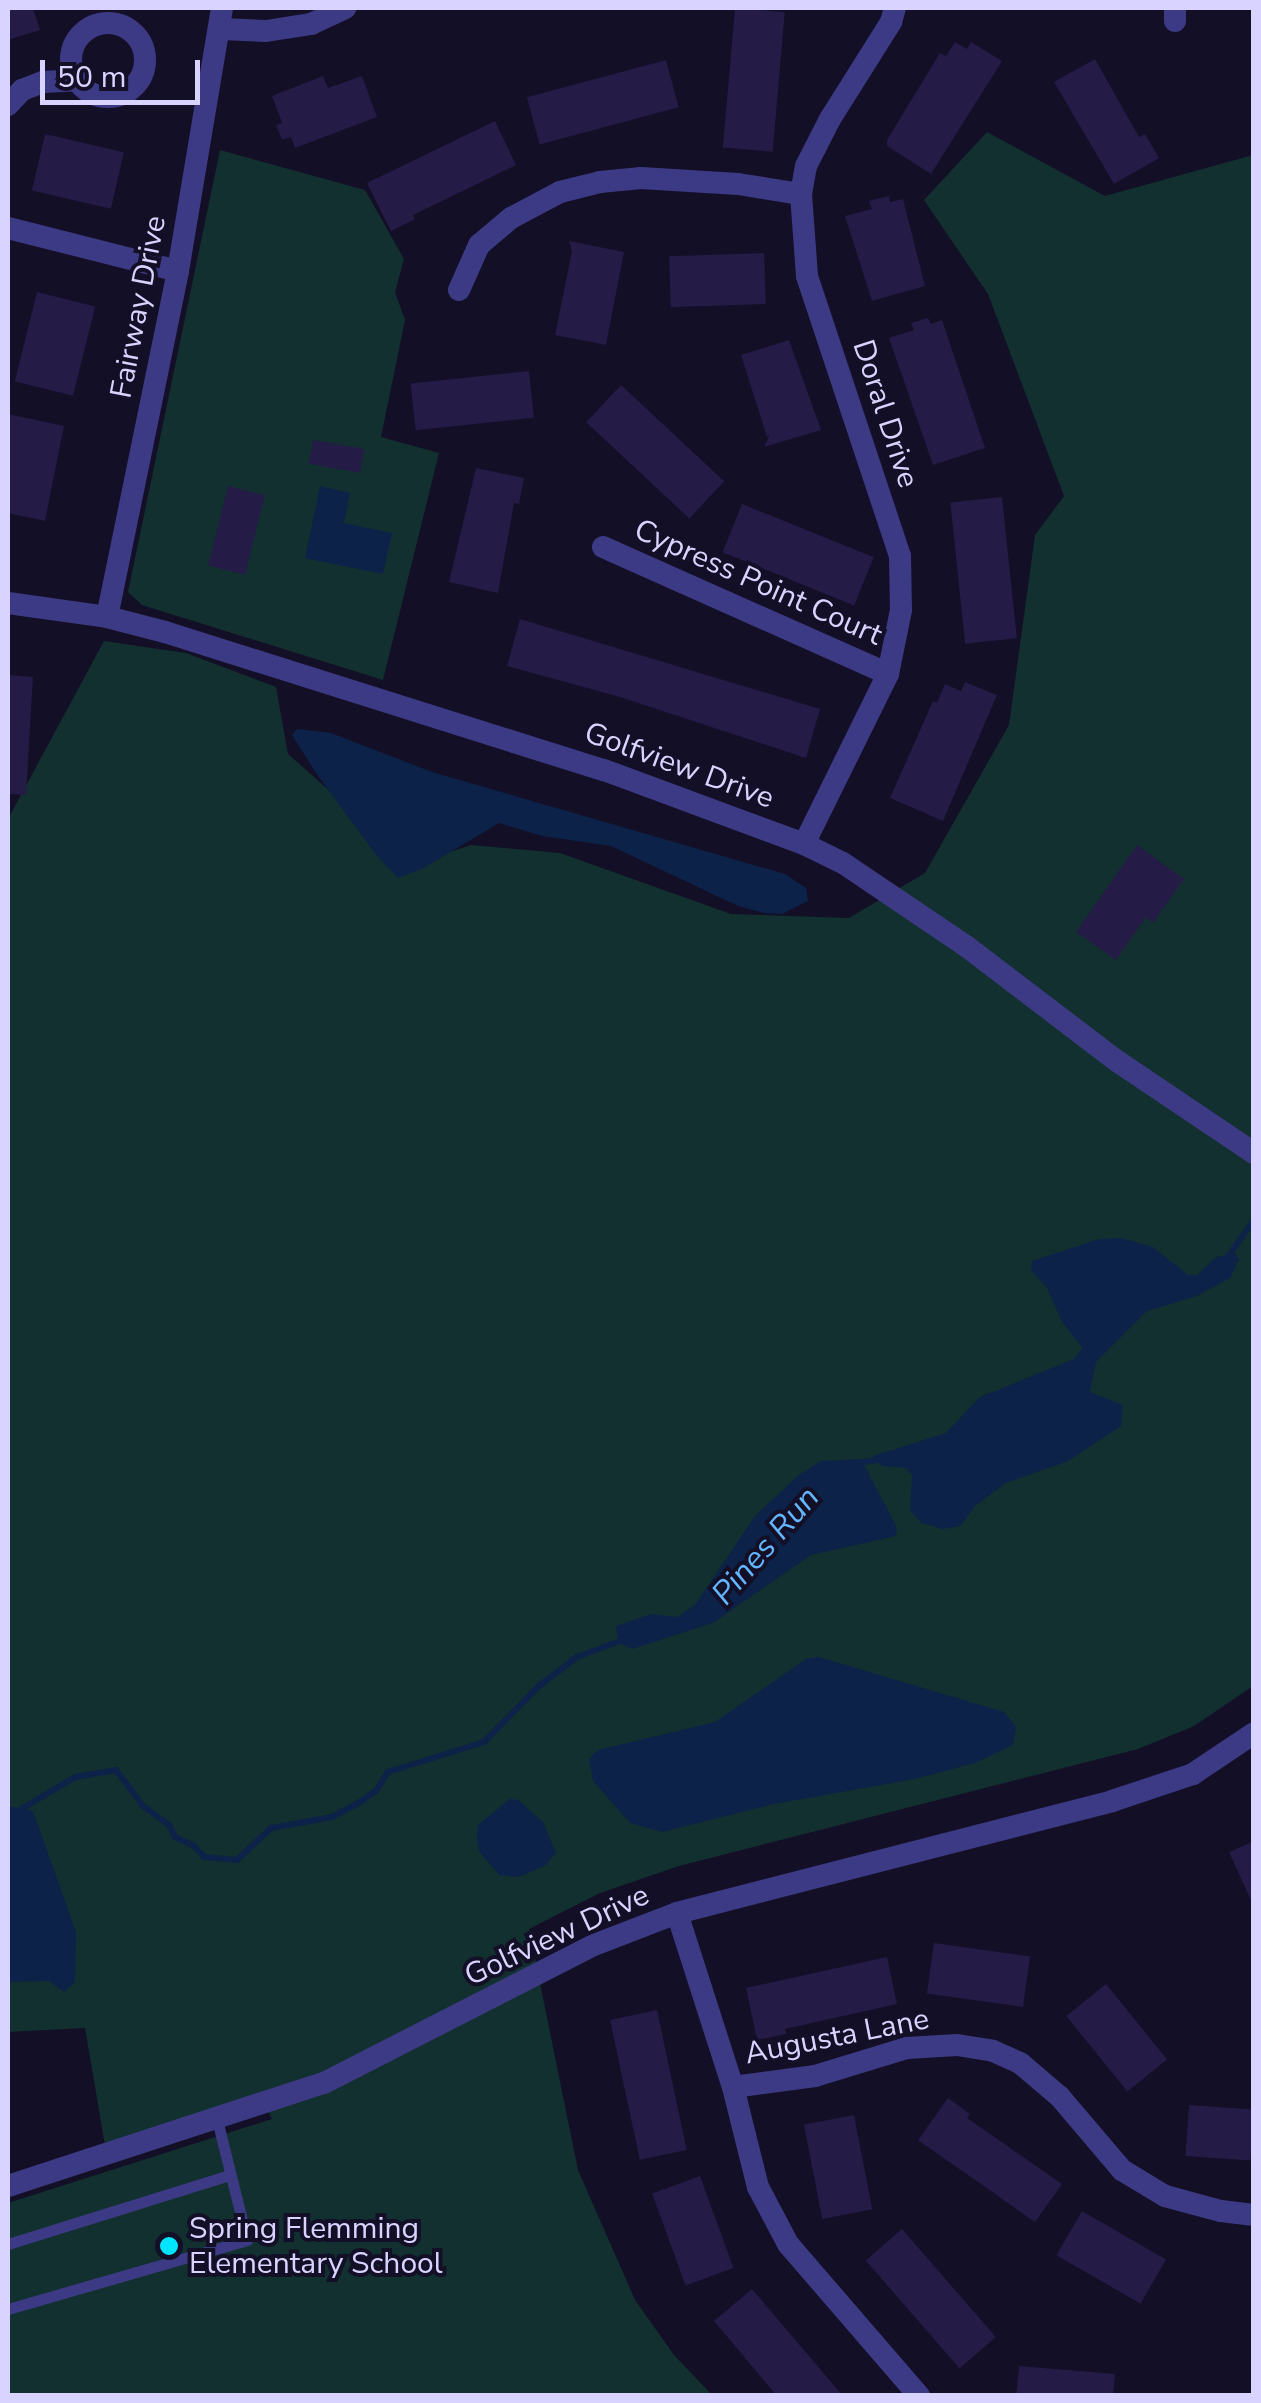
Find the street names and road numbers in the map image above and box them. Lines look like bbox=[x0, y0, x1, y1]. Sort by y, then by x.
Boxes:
street label: Fairway Drive bbox=[104, 213, 174, 401]
street label: Doral Drive bbox=[844, 336, 926, 492]
street label: Cypress Point Court bbox=[629, 512, 887, 654]
street label: Golfview Drive bbox=[579, 715, 779, 817]
street label: Golfview Drive bbox=[459, 1878, 655, 1994]
street label: Augusta Lane bbox=[742, 2002, 932, 2072]

